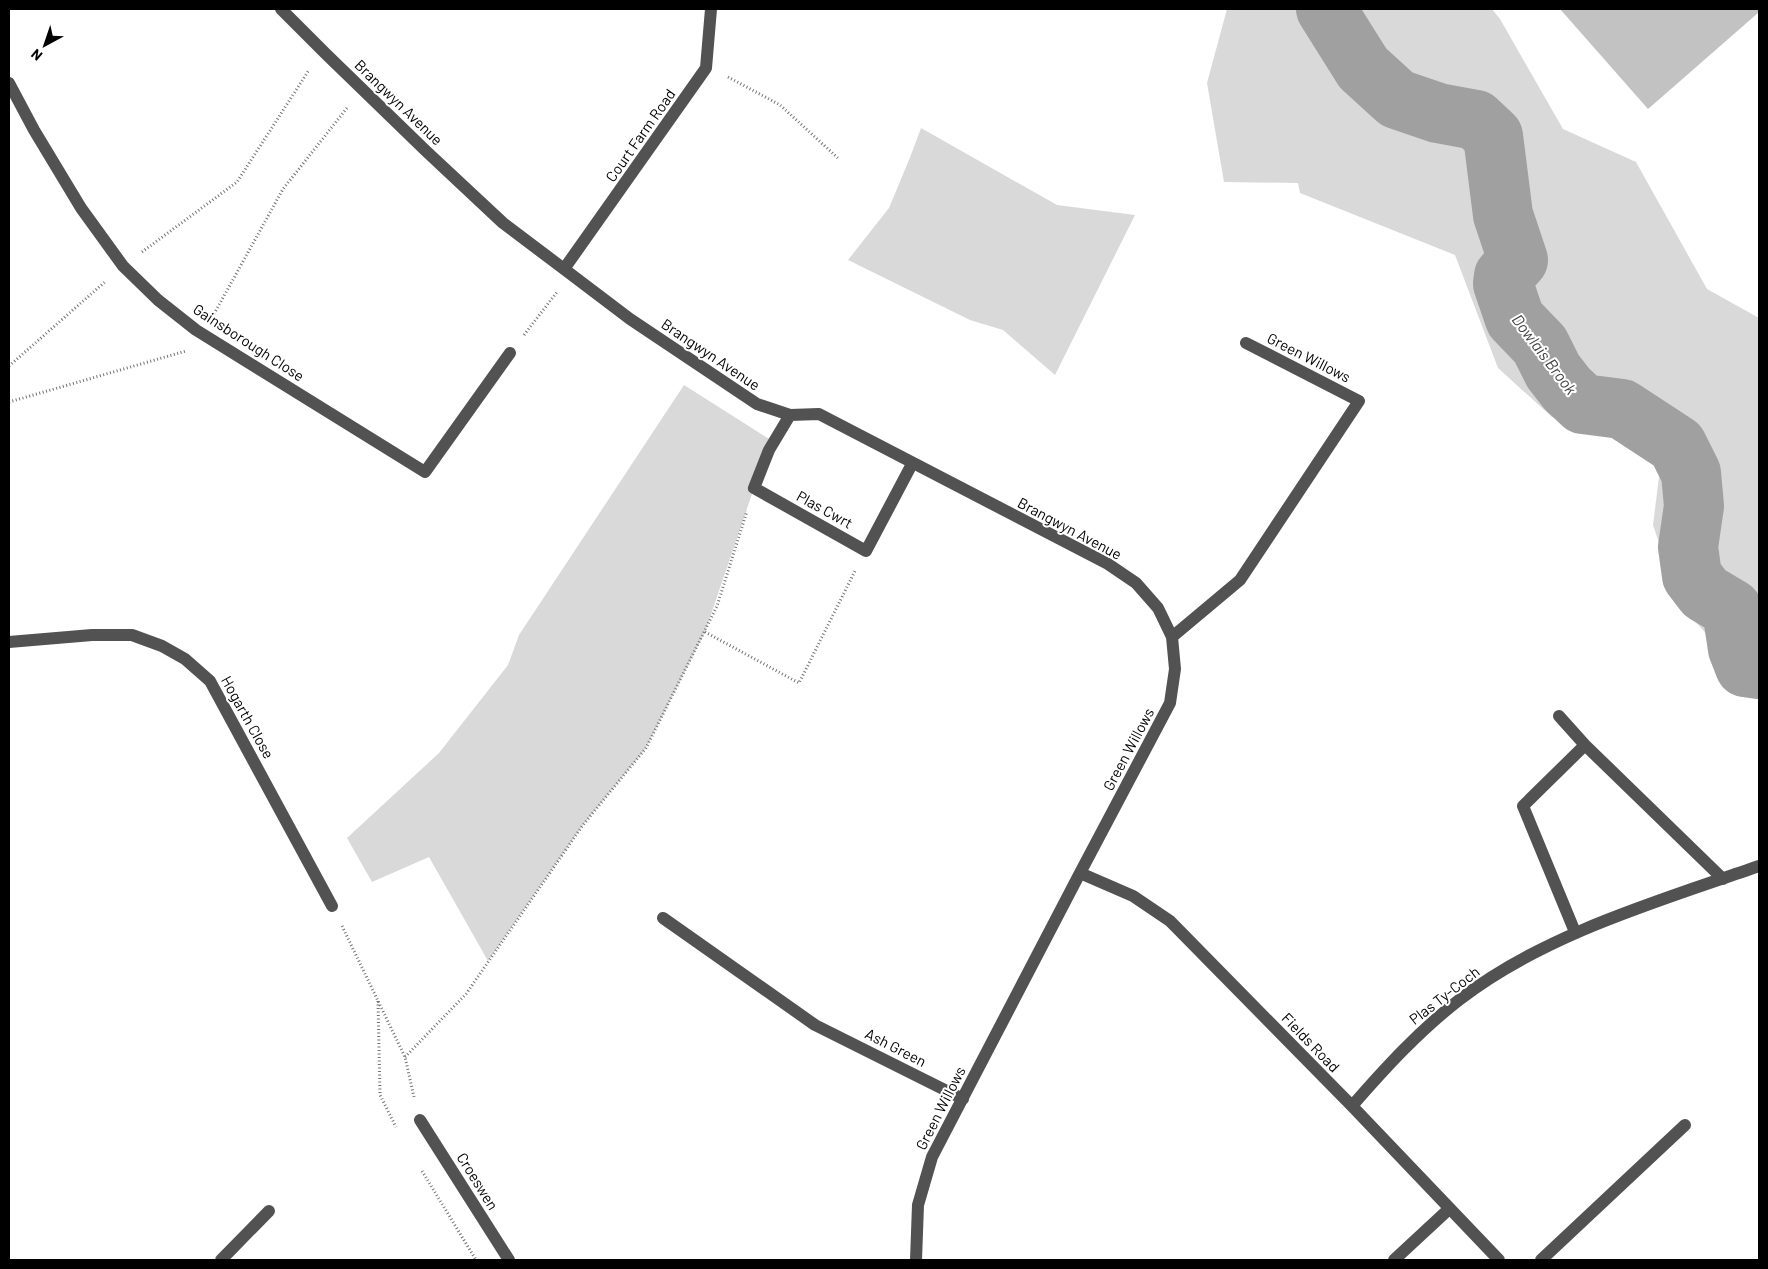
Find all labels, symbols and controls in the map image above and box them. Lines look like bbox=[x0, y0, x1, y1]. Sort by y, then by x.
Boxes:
north arrow bbox=[20, 20, 70, 70]
text: N bbox=[27, 46, 45, 65]
street label: Brangwyn Avenue bbox=[351, 56, 447, 148]
street label: Court Farm Road bbox=[601, 85, 679, 185]
street label: Gainsborough Close bbox=[190, 299, 308, 385]
water label: Dowlais Brook bbox=[1509, 310, 1581, 398]
street label: Brangwyn Avenue bbox=[658, 314, 764, 394]
street label: Green Willows bbox=[1264, 328, 1354, 386]
street label: Plas Cwrt bbox=[794, 486, 856, 532]
street label: Brangwyn Avenue bbox=[1015, 493, 1125, 563]
street label: Hogarth Close bbox=[218, 672, 278, 762]
street label: Green Willows bbox=[1099, 705, 1157, 793]
street label: Plas Ty-Coch bbox=[1405, 962, 1483, 1028]
street label: Fields Road bbox=[1278, 1009, 1344, 1075]
street label: Ash Green bbox=[862, 1024, 930, 1070]
street label: Green Willows bbox=[911, 1063, 969, 1153]
street label: Croeswen bbox=[453, 1149, 503, 1213]

